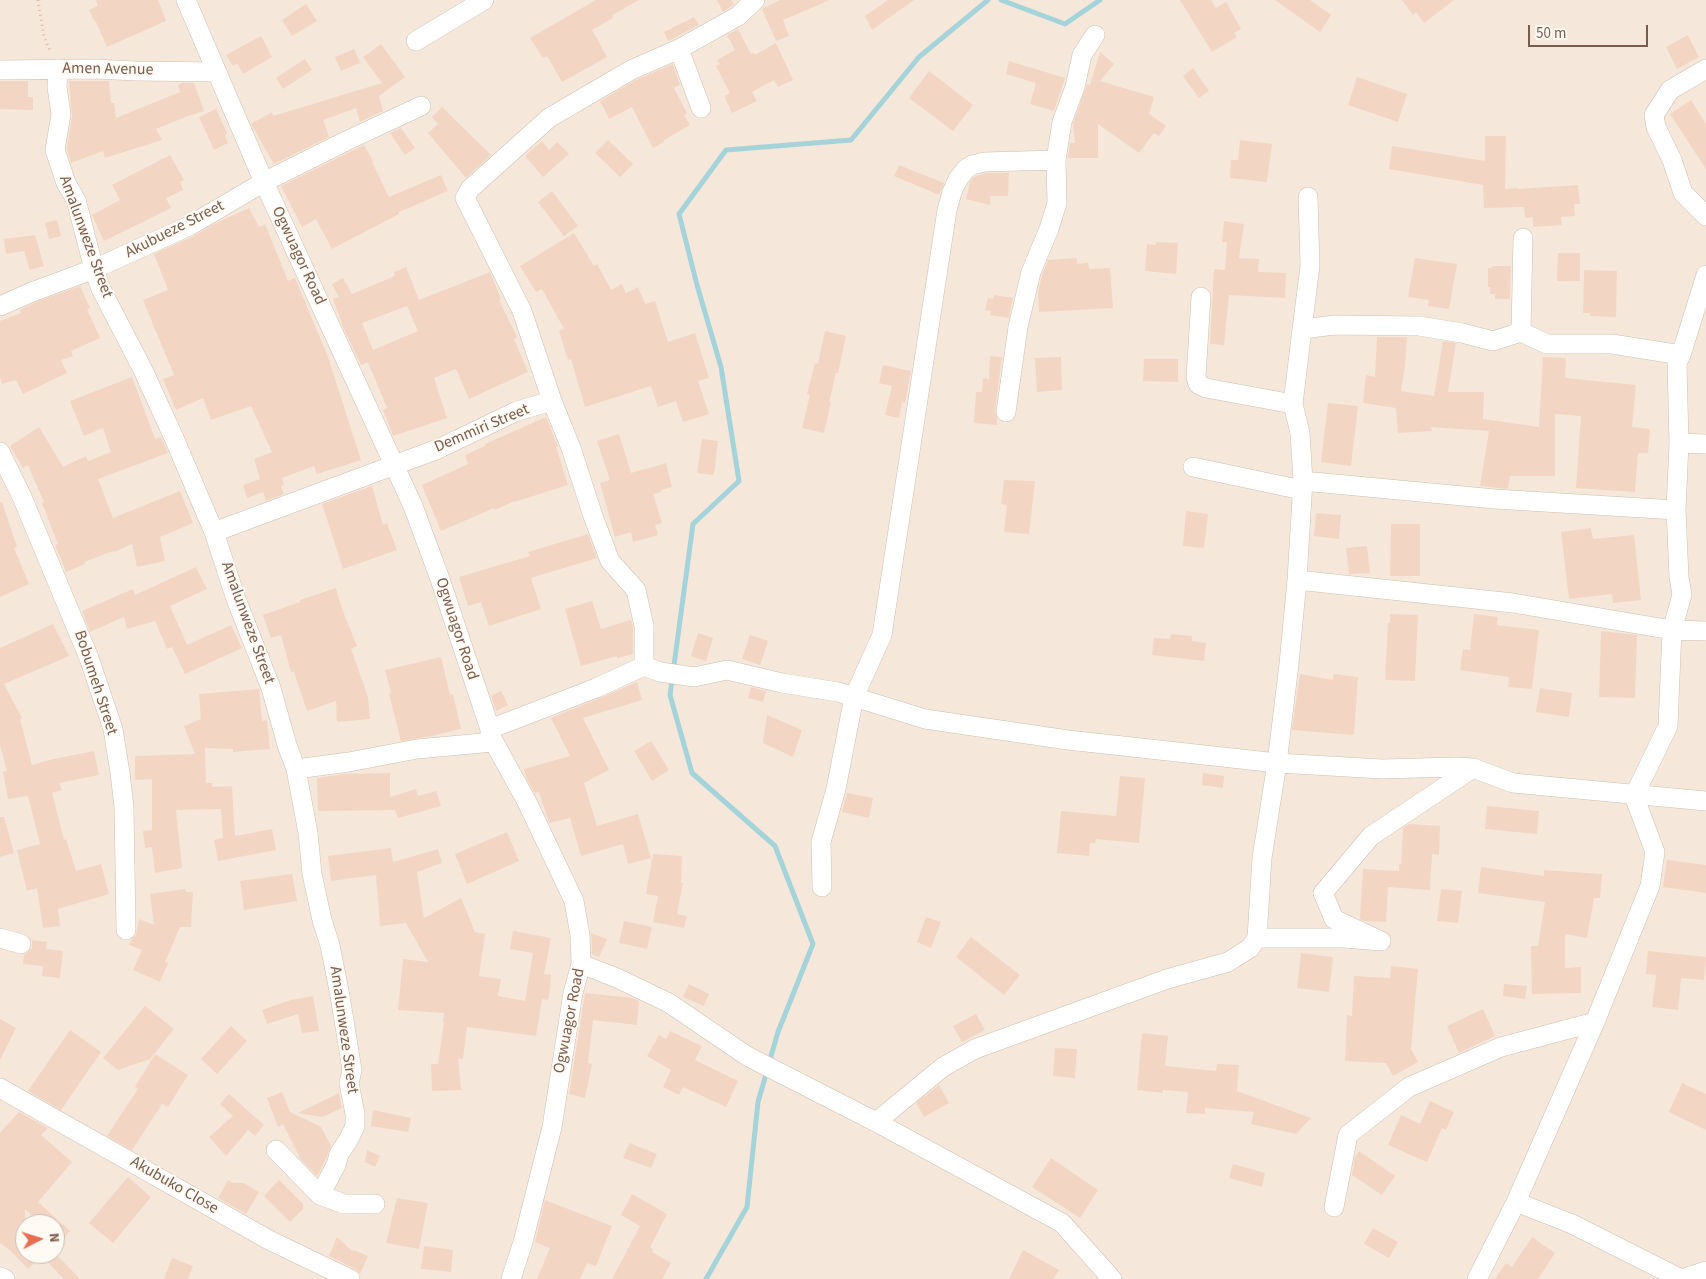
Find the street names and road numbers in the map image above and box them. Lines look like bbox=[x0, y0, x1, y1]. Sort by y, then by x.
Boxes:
street label: Amen Avenue bbox=[62, 60, 154, 80]
street label: Amalunweze Street bbox=[54, 173, 116, 301]
street label: Akubueze Street bbox=[122, 197, 228, 263]
street label: Ogwuagor Road bbox=[267, 204, 329, 308]
street label: Demmiri Street bbox=[432, 400, 532, 458]
street label: Amalunweze Street bbox=[216, 559, 278, 687]
street label: Ogwuagor Road bbox=[430, 575, 482, 683]
street label: Bobumeh Street bbox=[69, 628, 121, 738]
street label: Amalunweze Street bbox=[325, 965, 361, 1095]
street label: Ogwuagor Road bbox=[550, 967, 590, 1075]
street label: Akubuko Close bbox=[126, 1153, 222, 1219]

